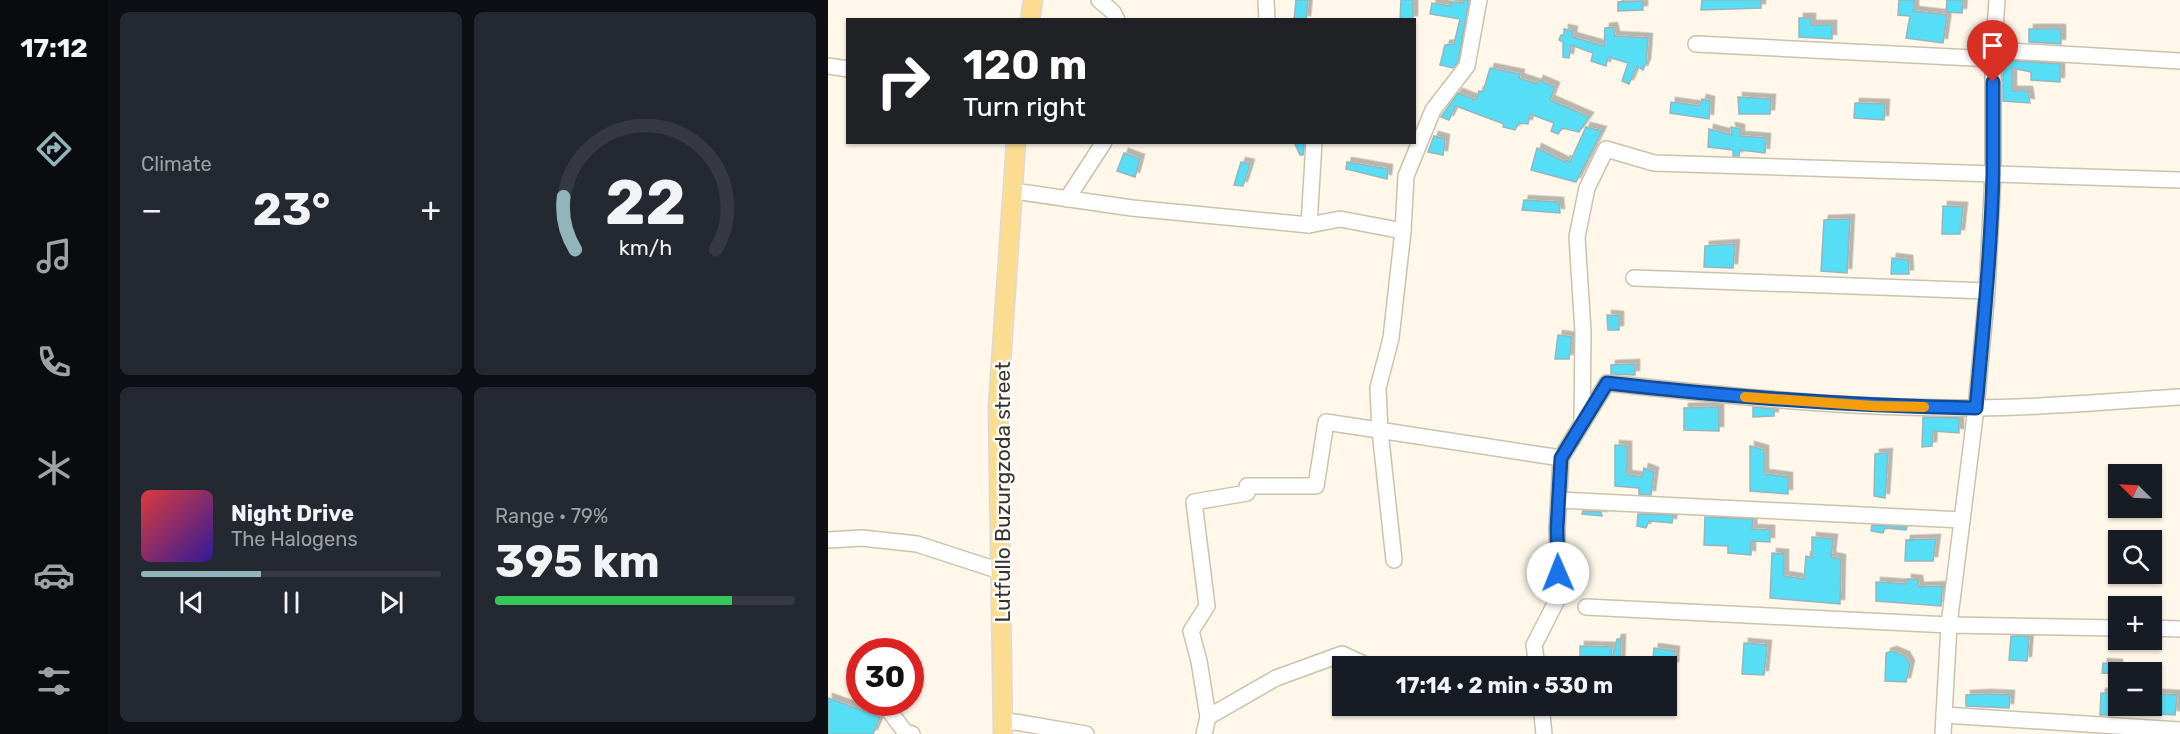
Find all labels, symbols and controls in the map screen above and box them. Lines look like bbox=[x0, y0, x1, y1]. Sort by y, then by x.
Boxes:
pin bbox=[1967, 20, 2018, 82]
icon: arrive bbox=[1976, 29, 2009, 62]
text: 17:12 bbox=[20, 32, 88, 64]
text: 120 m bbox=[963, 40, 1087, 90]
icon: right bbox=[864, 42, 942, 120]
text: Turn right bbox=[963, 91, 1086, 123]
icon: directions bbox=[33, 128, 75, 170]
text: Climate bbox=[141, 152, 212, 176]
text: 22 bbox=[604, 166, 686, 240]
text: 23° bbox=[253, 183, 330, 236]
text: − bbox=[141, 190, 162, 229]
text: + bbox=[420, 190, 441, 229]
icon: music bbox=[33, 235, 75, 277]
text: km/h bbox=[618, 236, 672, 261]
icon: phone bbox=[33, 341, 75, 383]
street label: Lutfullo Buzurgzoda street bbox=[990, 362, 1015, 622]
icon: climate bbox=[33, 447, 75, 489]
north arrow bbox=[2108, 464, 2162, 518]
map controls bbox=[2108, 464, 2162, 716]
text: Night Drive bbox=[231, 500, 354, 527]
text: Range · 79% bbox=[495, 504, 608, 528]
text: The Halogens bbox=[231, 527, 358, 551]
button: search bbox=[2108, 530, 2162, 584]
text: 395 km bbox=[495, 535, 660, 588]
position arrow bbox=[1526, 541, 1590, 605]
icon: car bbox=[33, 554, 75, 596]
icon: previous bbox=[175, 586, 208, 619]
icon: pause bbox=[275, 586, 308, 619]
icon: next bbox=[375, 586, 408, 619]
button: + bbox=[2108, 596, 2162, 650]
speed limit sign: 30 bbox=[846, 638, 924, 716]
icon: filters bbox=[33, 660, 75, 702]
button: − bbox=[2108, 662, 2162, 716]
text: 17:14 · 2 min · 530 m bbox=[1396, 672, 1613, 699]

